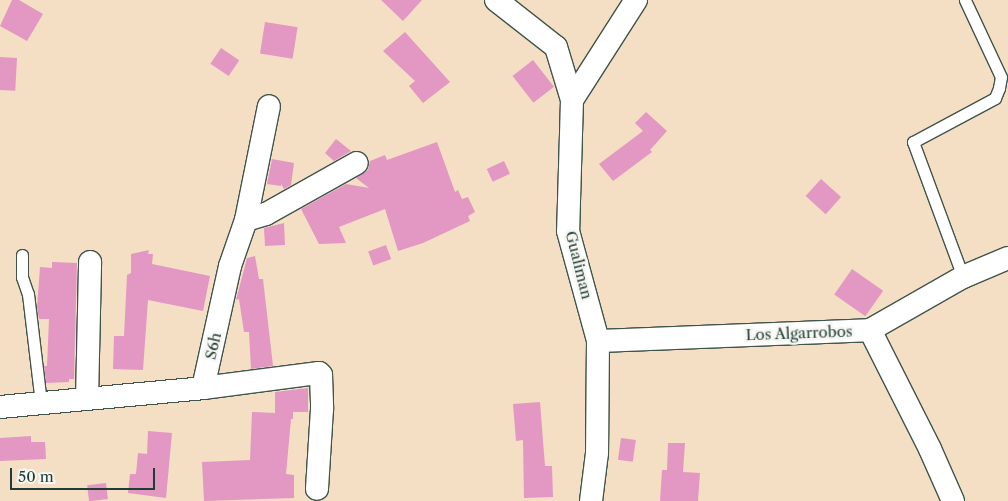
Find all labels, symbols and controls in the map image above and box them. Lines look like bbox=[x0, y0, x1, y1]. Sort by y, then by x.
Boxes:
street label: Gualiman bbox=[562, 229, 596, 301]
street label: Los Algarrobos bbox=[745, 322, 853, 344]
street label: S6h bbox=[201, 331, 225, 361]
scale bar bbox=[12, 458, 158, 490]
text: 50 m bbox=[18, 467, 54, 486]

